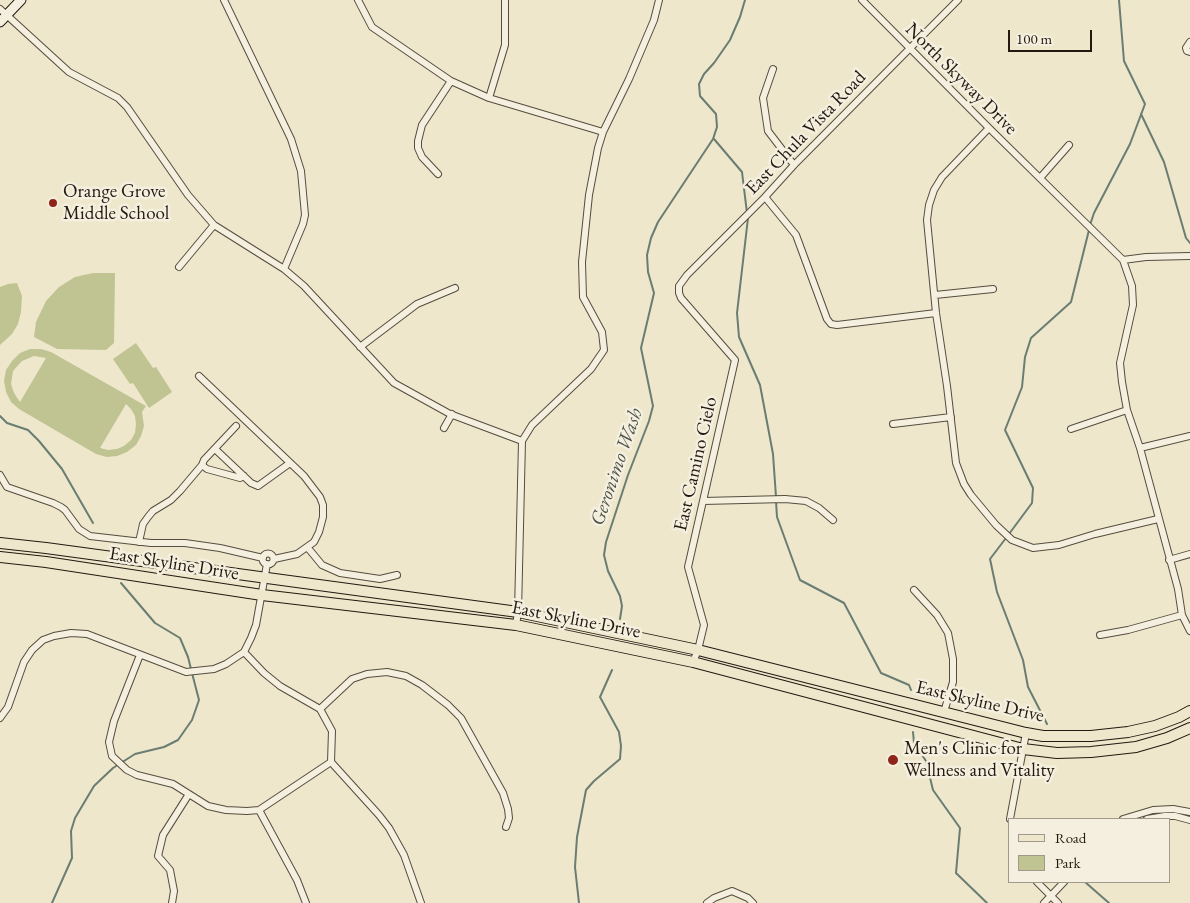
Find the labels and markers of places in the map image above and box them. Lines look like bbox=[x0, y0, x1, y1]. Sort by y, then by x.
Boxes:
place label: Orange Grove Middle School bbox=[63, 181, 169, 225]
marker: Orange Grove Middle School bbox=[47, 197, 59, 209]
place label: Men's Clinic for Wellness and Vitality bbox=[904, 738, 1055, 782]
marker: Men's Clinic for Wellness and Vitality bbox=[886, 753, 900, 767]

